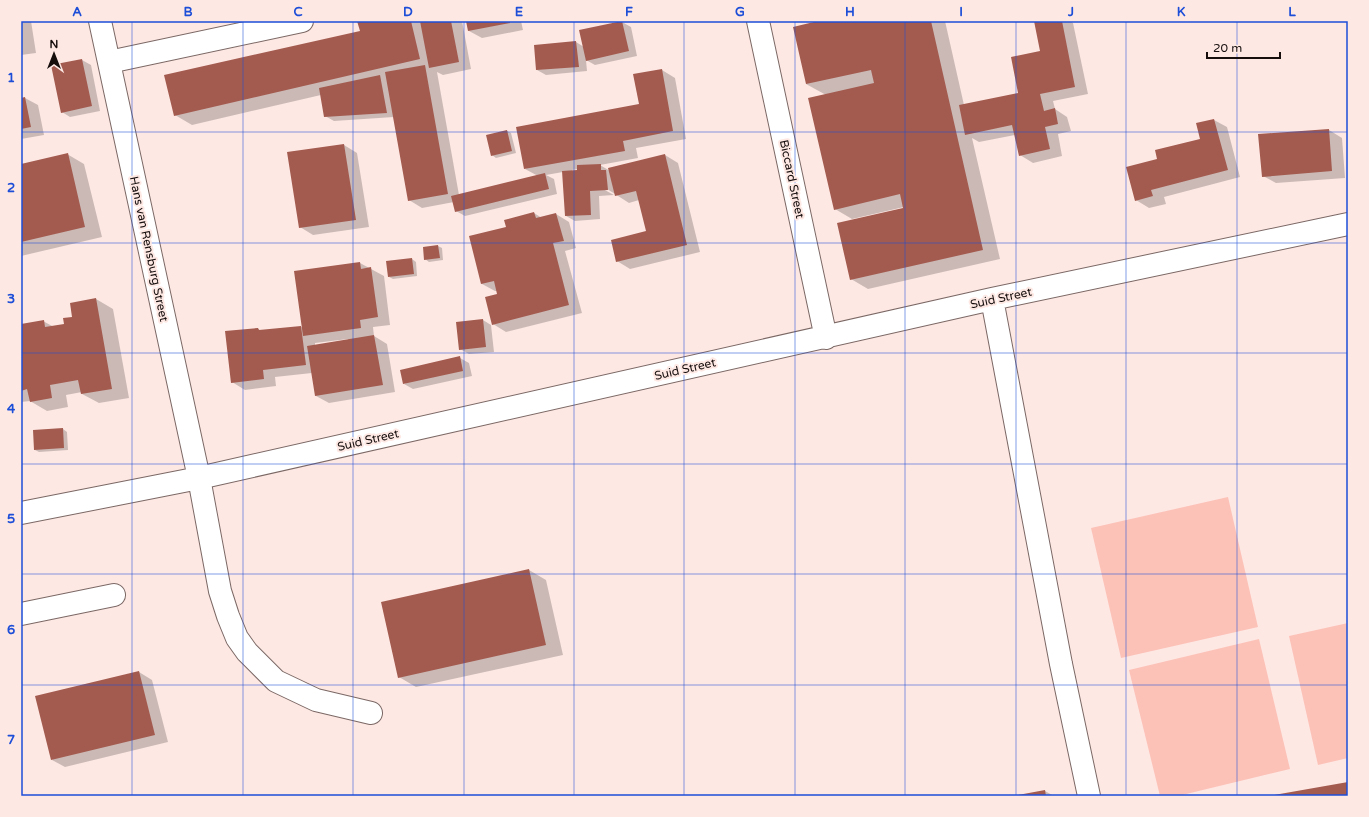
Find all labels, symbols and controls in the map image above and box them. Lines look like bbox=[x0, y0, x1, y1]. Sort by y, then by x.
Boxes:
text: A bbox=[72, 4, 82, 20]
text: B bbox=[183, 4, 193, 20]
text: C bbox=[293, 4, 303, 20]
text: D bbox=[403, 4, 413, 20]
text: E bbox=[515, 4, 523, 20]
text: F bbox=[625, 4, 633, 20]
text: G bbox=[735, 4, 745, 20]
text: H bbox=[845, 4, 855, 20]
text: I bbox=[959, 4, 963, 20]
text: J bbox=[1067, 4, 1074, 20]
text: K bbox=[1177, 4, 1186, 20]
text: L bbox=[1288, 4, 1296, 20]
north arrow bbox=[34, 34, 74, 74]
scale bar bbox=[1207, 34, 1280, 60]
text: N bbox=[50, 38, 58, 51]
text: 20 m bbox=[1213, 41, 1242, 55]
text: 1 bbox=[7, 70, 15, 86]
street label: Biccard Street bbox=[777, 138, 807, 220]
street label: Hans van Rensburg Street bbox=[127, 175, 171, 323]
text: 2 bbox=[7, 180, 15, 196]
street label: Suid Street bbox=[969, 285, 1033, 311]
text: 3 bbox=[7, 291, 15, 307]
street label: Suid Street bbox=[653, 355, 717, 383]
text: 4 bbox=[7, 401, 16, 417]
street label: Suid Street bbox=[336, 426, 400, 454]
text: 5 bbox=[7, 511, 15, 527]
text: 6 bbox=[7, 622, 15, 638]
text: 7 bbox=[7, 732, 15, 748]

